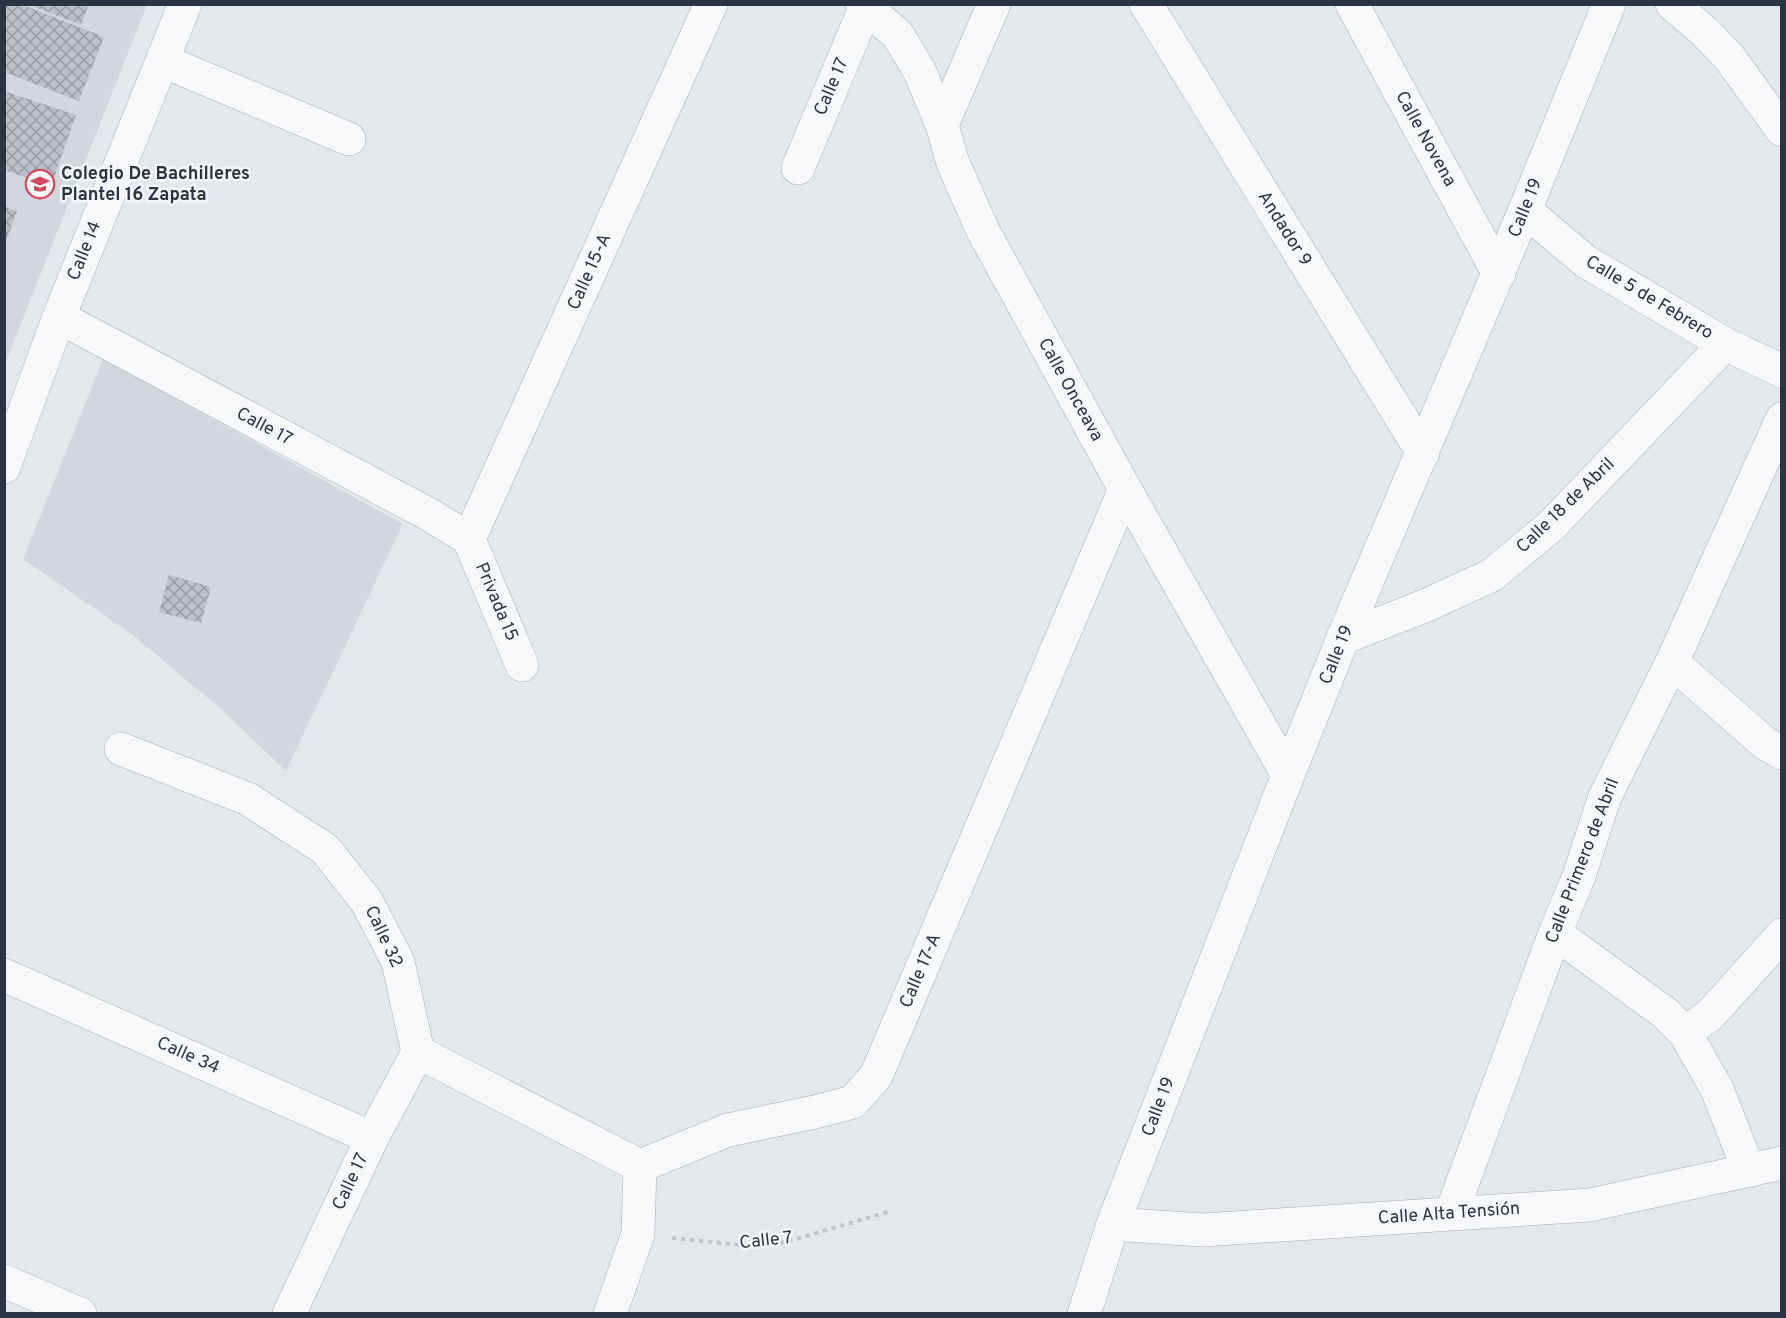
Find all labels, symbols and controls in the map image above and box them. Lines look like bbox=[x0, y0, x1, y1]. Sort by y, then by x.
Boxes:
street label: Calle 17 bbox=[810, 55, 854, 119]
street label: Calle Novena bbox=[1389, 87, 1461, 191]
place label: Colegio De Bachilleres Plantel 16 Zapata bbox=[61, 163, 250, 207]
school or university icon: Colegio De Bachilleres Plantel 16 Zapata bbox=[24, 168, 56, 200]
street label: Calle 19 bbox=[1504, 175, 1548, 241]
street label: Andador 9 bbox=[1252, 187, 1316, 271]
street label: Calle 14 bbox=[63, 218, 107, 284]
street label: Calle 15-A bbox=[563, 230, 617, 314]
street label: Calle 5 de Febrero bbox=[1581, 251, 1717, 345]
street label: Calle Onceava bbox=[1032, 334, 1108, 446]
street label: Calle 17 bbox=[232, 403, 296, 451]
street label: Calle 18 de Abril bbox=[1512, 453, 1620, 559]
street label: Privada 15 bbox=[469, 559, 523, 645]
street label: Calle 19 bbox=[1315, 622, 1359, 688]
street label: Calle Primero de Abril bbox=[1541, 775, 1625, 947]
street label: Calle 32 bbox=[359, 902, 407, 972]
street label: Calle 17-A bbox=[895, 930, 947, 1012]
street label: Calle 34 bbox=[153, 1032, 223, 1080]
street label: Calle 19 bbox=[1137, 1074, 1181, 1140]
street label: Calle 17 bbox=[328, 1150, 374, 1214]
street label: Calle Alta Tensión bbox=[1377, 1198, 1521, 1230]
street label: Calle 7 bbox=[738, 1227, 794, 1255]

